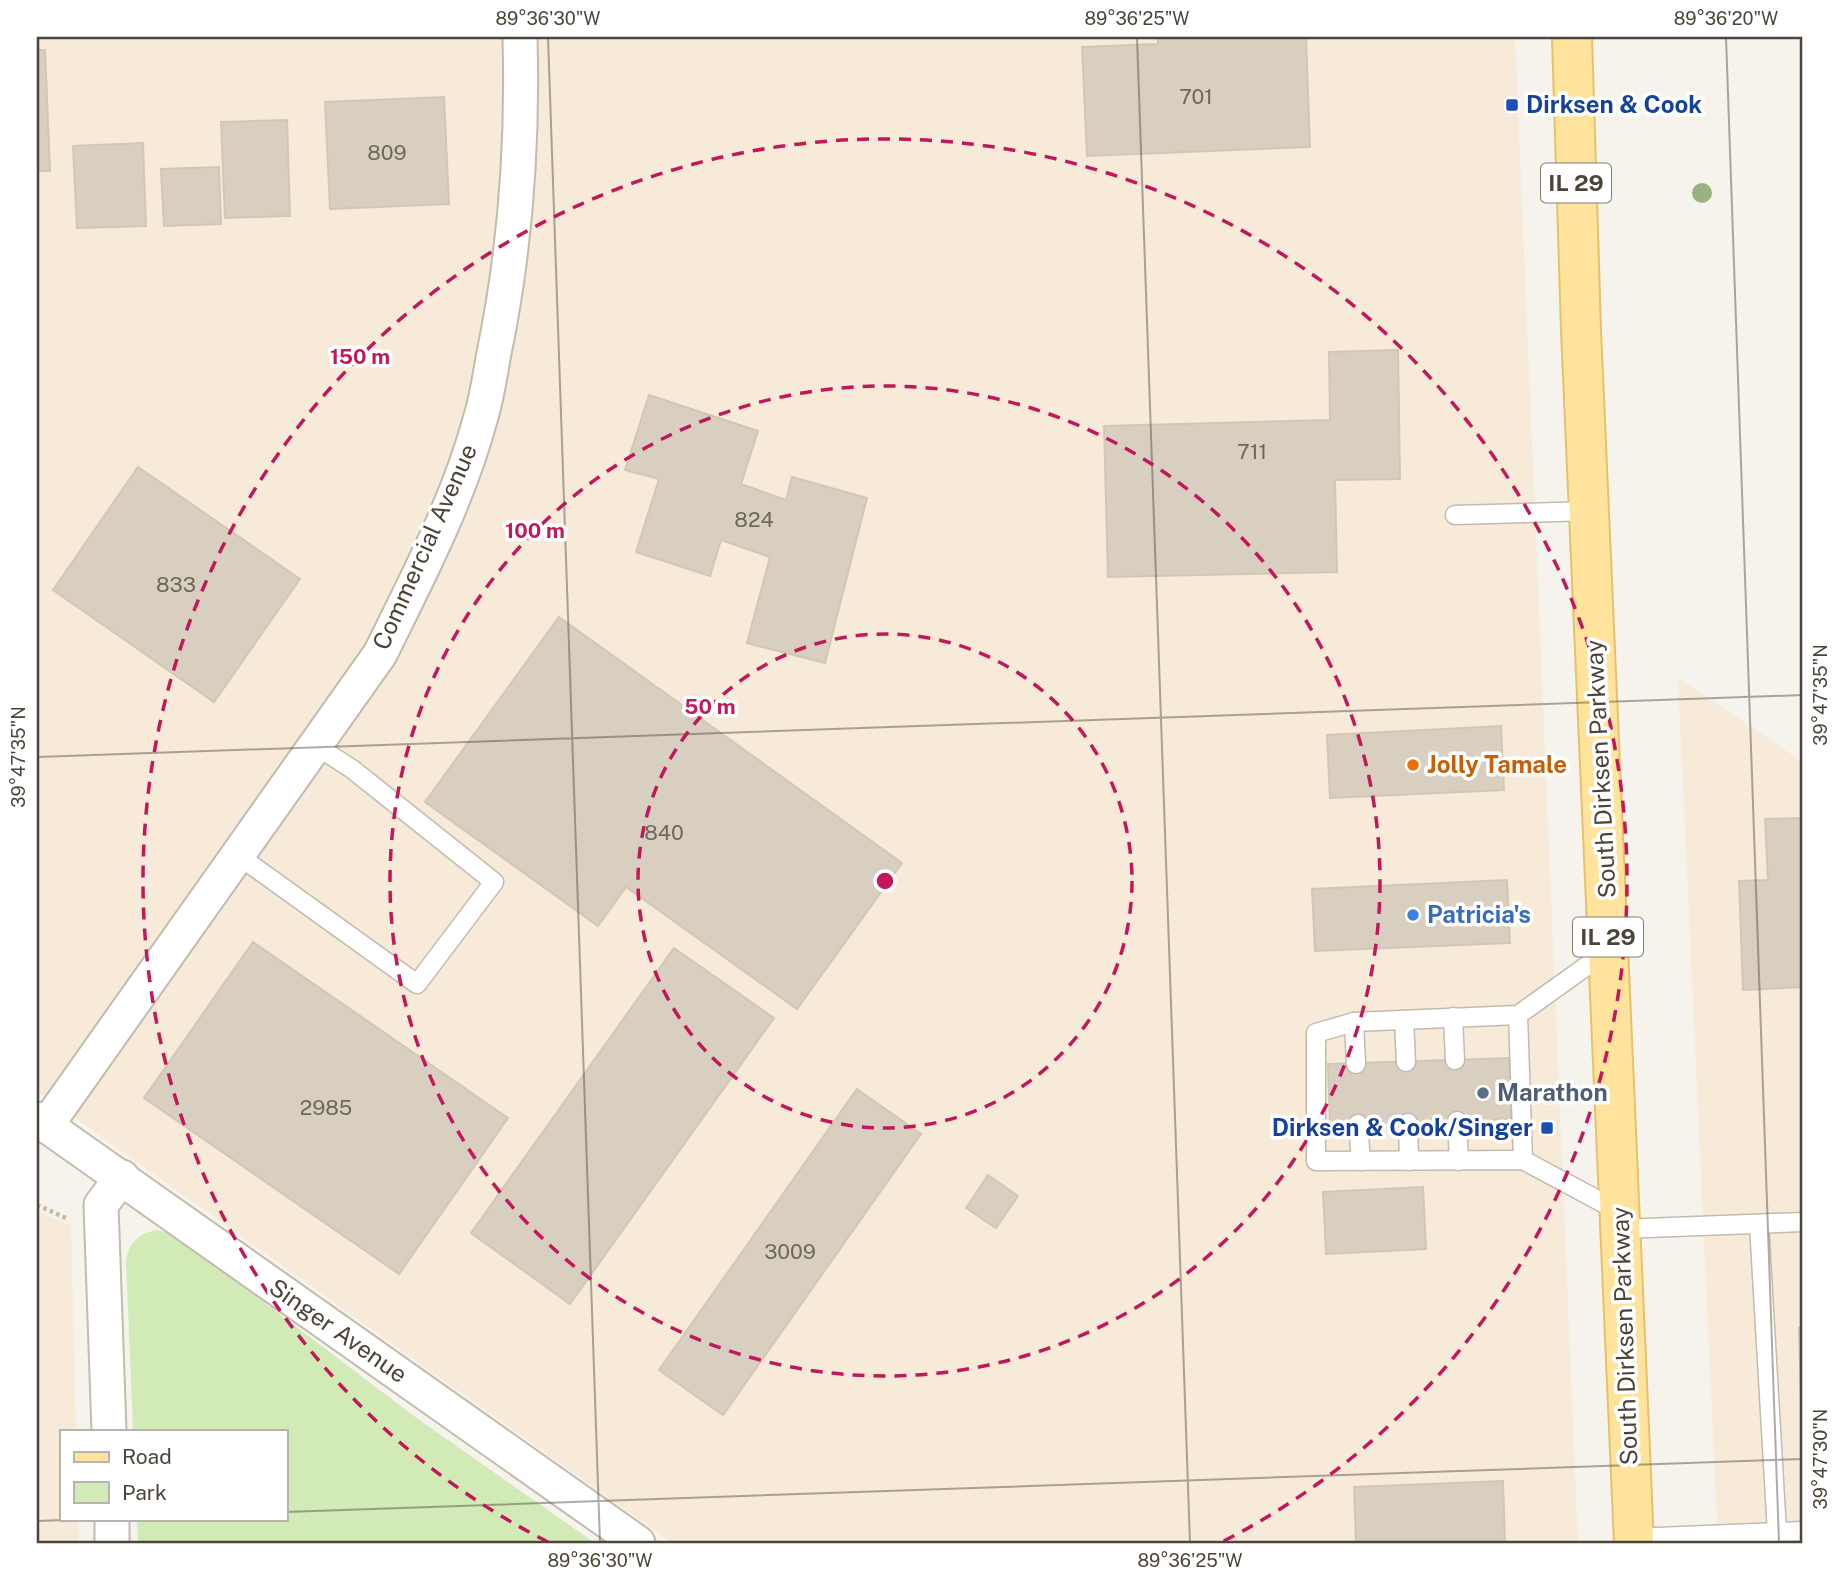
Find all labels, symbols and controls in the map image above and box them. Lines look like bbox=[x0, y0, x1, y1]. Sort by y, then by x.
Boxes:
text: 89°36'30"W bbox=[495, 8, 601, 29]
text: 89°36'25"W bbox=[1084, 8, 1190, 29]
text: 89°36'20"W bbox=[1674, 8, 1778, 29]
house number: 701 bbox=[1179, 84, 1213, 109]
place label: Dirksen & Cook bbox=[1526, 90, 1702, 118]
marker: Dirksen & Cook bbox=[1504, 97, 1520, 113]
house number: 809 bbox=[367, 140, 407, 165]
road number: IL 29 bbox=[1541, 164, 1611, 202]
text: 150 m bbox=[330, 344, 390, 369]
street label: Commercial Avenue bbox=[366, 439, 482, 654]
house number: 711 bbox=[1237, 439, 1267, 464]
house number: 824 bbox=[734, 507, 774, 532]
text: 100 m bbox=[505, 518, 565, 543]
house number: 833 bbox=[156, 572, 196, 597]
street label: South Dirksen Parkway bbox=[1579, 639, 1621, 899]
text: 39°47'35"N bbox=[1810, 644, 1831, 746]
text: 50 m bbox=[684, 694, 736, 719]
text: 39°47'35"N bbox=[8, 706, 29, 808]
place label: Jolly Tamale bbox=[1427, 750, 1567, 778]
marker: Jolly Tamale bbox=[1405, 757, 1421, 773]
house number: 840 bbox=[644, 820, 684, 845]
centre of rings bbox=[873, 869, 897, 893]
place label: Patricia's bbox=[1427, 900, 1531, 928]
marker: Patricia's bbox=[1405, 907, 1421, 923]
road number: IL 29 bbox=[1573, 918, 1643, 956]
place label: Marathon bbox=[1497, 1078, 1608, 1106]
marker: Marathon bbox=[1475, 1085, 1491, 1101]
house number: 2985 bbox=[300, 1095, 352, 1120]
place label: Dirksen & Cook/Singer bbox=[1272, 1113, 1533, 1141]
marker: Dirksen & Cook/Singer bbox=[1539, 1120, 1555, 1136]
street label: South Dirksen Parkway bbox=[1605, 1206, 1643, 1466]
house number: 3009 bbox=[764, 1239, 816, 1264]
street label: Singer Avenue bbox=[264, 1272, 413, 1388]
text: 39°47'30"N bbox=[1810, 1409, 1831, 1509]
legend bbox=[60, 1430, 287, 1520]
text: Road bbox=[122, 1444, 172, 1469]
text: Park bbox=[122, 1480, 167, 1505]
text: 89°36'30"W bbox=[547, 1550, 653, 1571]
text: 89°36'25"W bbox=[1137, 1550, 1243, 1571]

